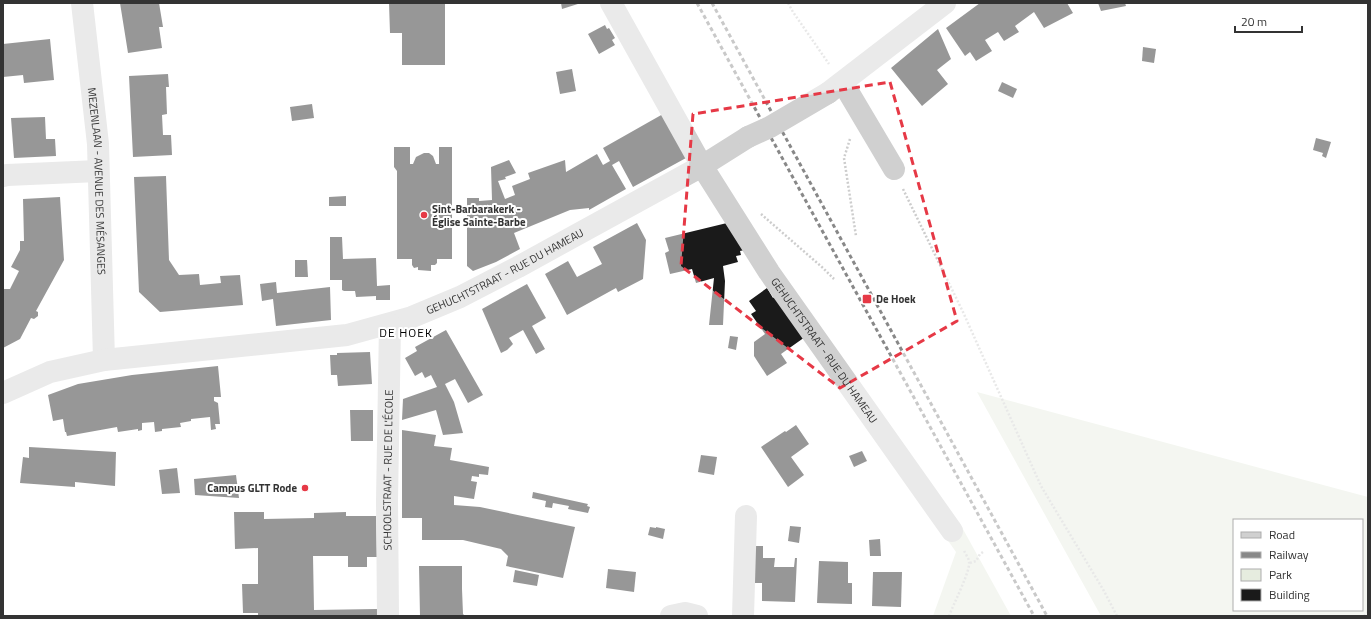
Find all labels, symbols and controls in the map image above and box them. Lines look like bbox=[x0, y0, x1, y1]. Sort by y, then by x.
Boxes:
scale bar bbox=[1235, 8, 1302, 34]
text: 20 m bbox=[1241, 12, 1267, 31]
street label: MEZENLAAN - AVENUE DES MÉSANGES bbox=[84, 87, 110, 275]
place label: Sint-Barbarakerk - Église Sainte-Barbe bbox=[432, 201, 526, 230]
marker: Sint-Barbarakerk - Église Sainte-Barbe bbox=[419, 210, 429, 220]
street label: GEHUCHTSTRAAT - RUE DU HAMEAU bbox=[424, 225, 586, 318]
street label: GEHUCHTSTRAAT - RUE DU HAMEAU bbox=[767, 274, 881, 426]
place label: De Hoek bbox=[876, 291, 916, 307]
marker: De Hoek bbox=[861, 293, 873, 305]
district label: DE HOEK bbox=[379, 323, 433, 342]
street label: SCHOOLSTRAAT - RUE DE L'ÉCOLE bbox=[379, 389, 397, 551]
place label: Campus GLTT Rode bbox=[207, 480, 297, 496]
marker: Campus GLTT Rode bbox=[300, 483, 310, 493]
legend bbox=[1233, 519, 1363, 611]
text: Road bbox=[1269, 525, 1295, 544]
text: Railway bbox=[1269, 545, 1309, 564]
text: Park bbox=[1269, 565, 1292, 584]
text: Building bbox=[1269, 585, 1310, 604]

